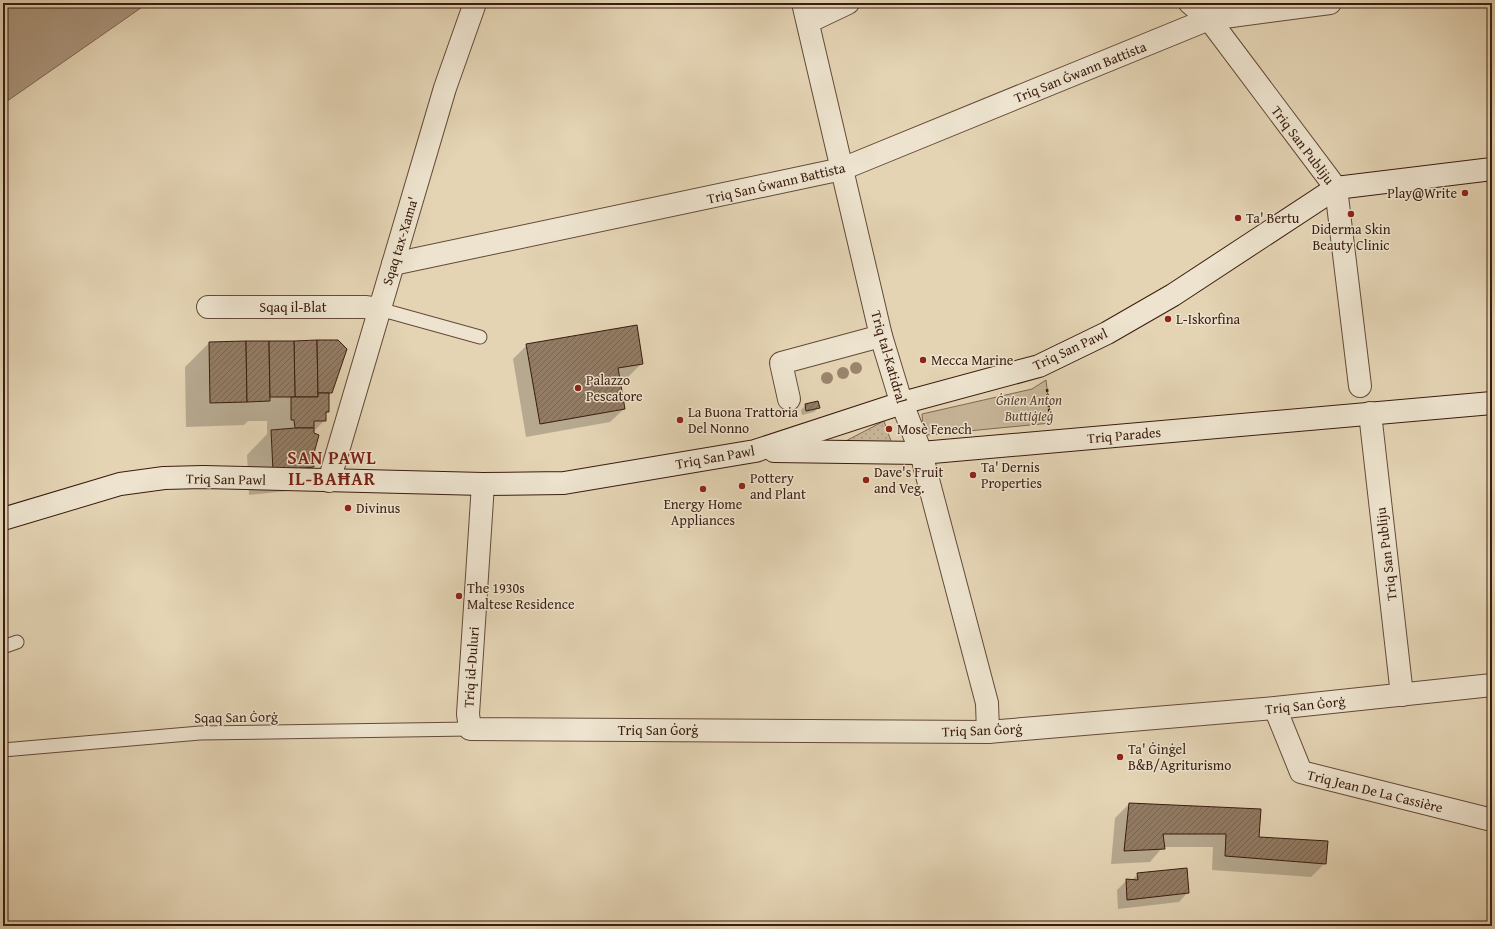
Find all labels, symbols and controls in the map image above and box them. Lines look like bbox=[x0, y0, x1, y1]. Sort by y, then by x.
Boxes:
street label: Triq San Ġwann Battista bbox=[1011, 36, 1150, 108]
street label: Triq San Publiju bbox=[1267, 101, 1340, 189]
street label: Triq San Ġwann Battista bbox=[705, 157, 847, 209]
place label: Play@Write bbox=[1387, 183, 1457, 203]
marker: Play@Write bbox=[1460, 188, 1470, 198]
street label: Sqaq tax-Xama' bbox=[377, 194, 423, 288]
place label: Ta' Bertu bbox=[1246, 208, 1300, 228]
marker: Diderma Skin Beauty Clinic bbox=[1346, 209, 1356, 219]
marker: Ta' Bertu bbox=[1233, 213, 1243, 223]
place label: Diderma Skin Beauty Clinic bbox=[1311, 219, 1391, 255]
street label: Sqaq il-Blat bbox=[259, 297, 327, 317]
street label: Triq tal-Katidral bbox=[866, 308, 912, 406]
place label: L-Iskorfina bbox=[1176, 309, 1241, 329]
marker: L-Iskorfina bbox=[1163, 314, 1173, 324]
street label: Triq San Pawl bbox=[1029, 323, 1111, 375]
place label: Mecca Marine bbox=[931, 350, 1014, 370]
marker: Mecca Marine bbox=[918, 355, 928, 365]
place label: Palazzo Pescatore bbox=[586, 370, 643, 406]
marker: Palazzo Pescatore bbox=[573, 383, 583, 393]
park label: Ġnien Anton Buttiġieġ bbox=[996, 390, 1062, 426]
place label: La Buona Trattoria Del Nonno bbox=[688, 402, 799, 438]
marker: La Buona Trattoria Del Nonno bbox=[675, 415, 685, 425]
place label: Mosè Fenech bbox=[897, 419, 972, 439]
street label: Triq Parades bbox=[1086, 422, 1162, 448]
marker: Mosè Fenech bbox=[884, 424, 894, 434]
street label: Triq San Pawl bbox=[674, 440, 756, 474]
district label: SAN PAWL IL-BAĦAR bbox=[287, 444, 377, 492]
place label: Ta' Dernis Properties bbox=[981, 457, 1042, 493]
place label: Dave's Fruit and Veg. bbox=[874, 462, 943, 498]
street label: Triq San Pawl bbox=[186, 468, 266, 490]
place label: Pottery and Plant bbox=[750, 468, 806, 504]
marker: Ta' Dernis Properties bbox=[968, 470, 978, 480]
marker: Dave's Fruit and Veg. bbox=[861, 475, 871, 485]
marker: Pottery and Plant bbox=[737, 481, 747, 491]
marker: Energy Home Appliances bbox=[698, 484, 708, 494]
place label: Energy Home Appliances bbox=[664, 494, 743, 530]
place label: Divinus bbox=[356, 498, 400, 518]
marker: Divinus bbox=[343, 503, 353, 513]
street label: Triq San Publiju bbox=[1370, 506, 1402, 602]
place label: The 1930s Maltese Residence bbox=[467, 578, 575, 614]
marker: The 1930s Maltese Residence bbox=[454, 591, 464, 601]
street label: Triq id-Duluri bbox=[458, 626, 484, 708]
street label: Triq San Ġorġ bbox=[1264, 691, 1346, 719]
street label: Sqaq San Ġorġ bbox=[194, 706, 278, 728]
street label: Triq San Ġorġ bbox=[941, 719, 1023, 741]
street label: Triq San Ġorġ bbox=[618, 720, 698, 740]
place label: Ta' Ġinġel B&B/Agriturismo bbox=[1128, 739, 1231, 775]
marker: Ta' Ġinġel B&B/Agriturismo bbox=[1115, 752, 1125, 762]
street label: Triq Jean De La Cassière bbox=[1305, 764, 1445, 818]

